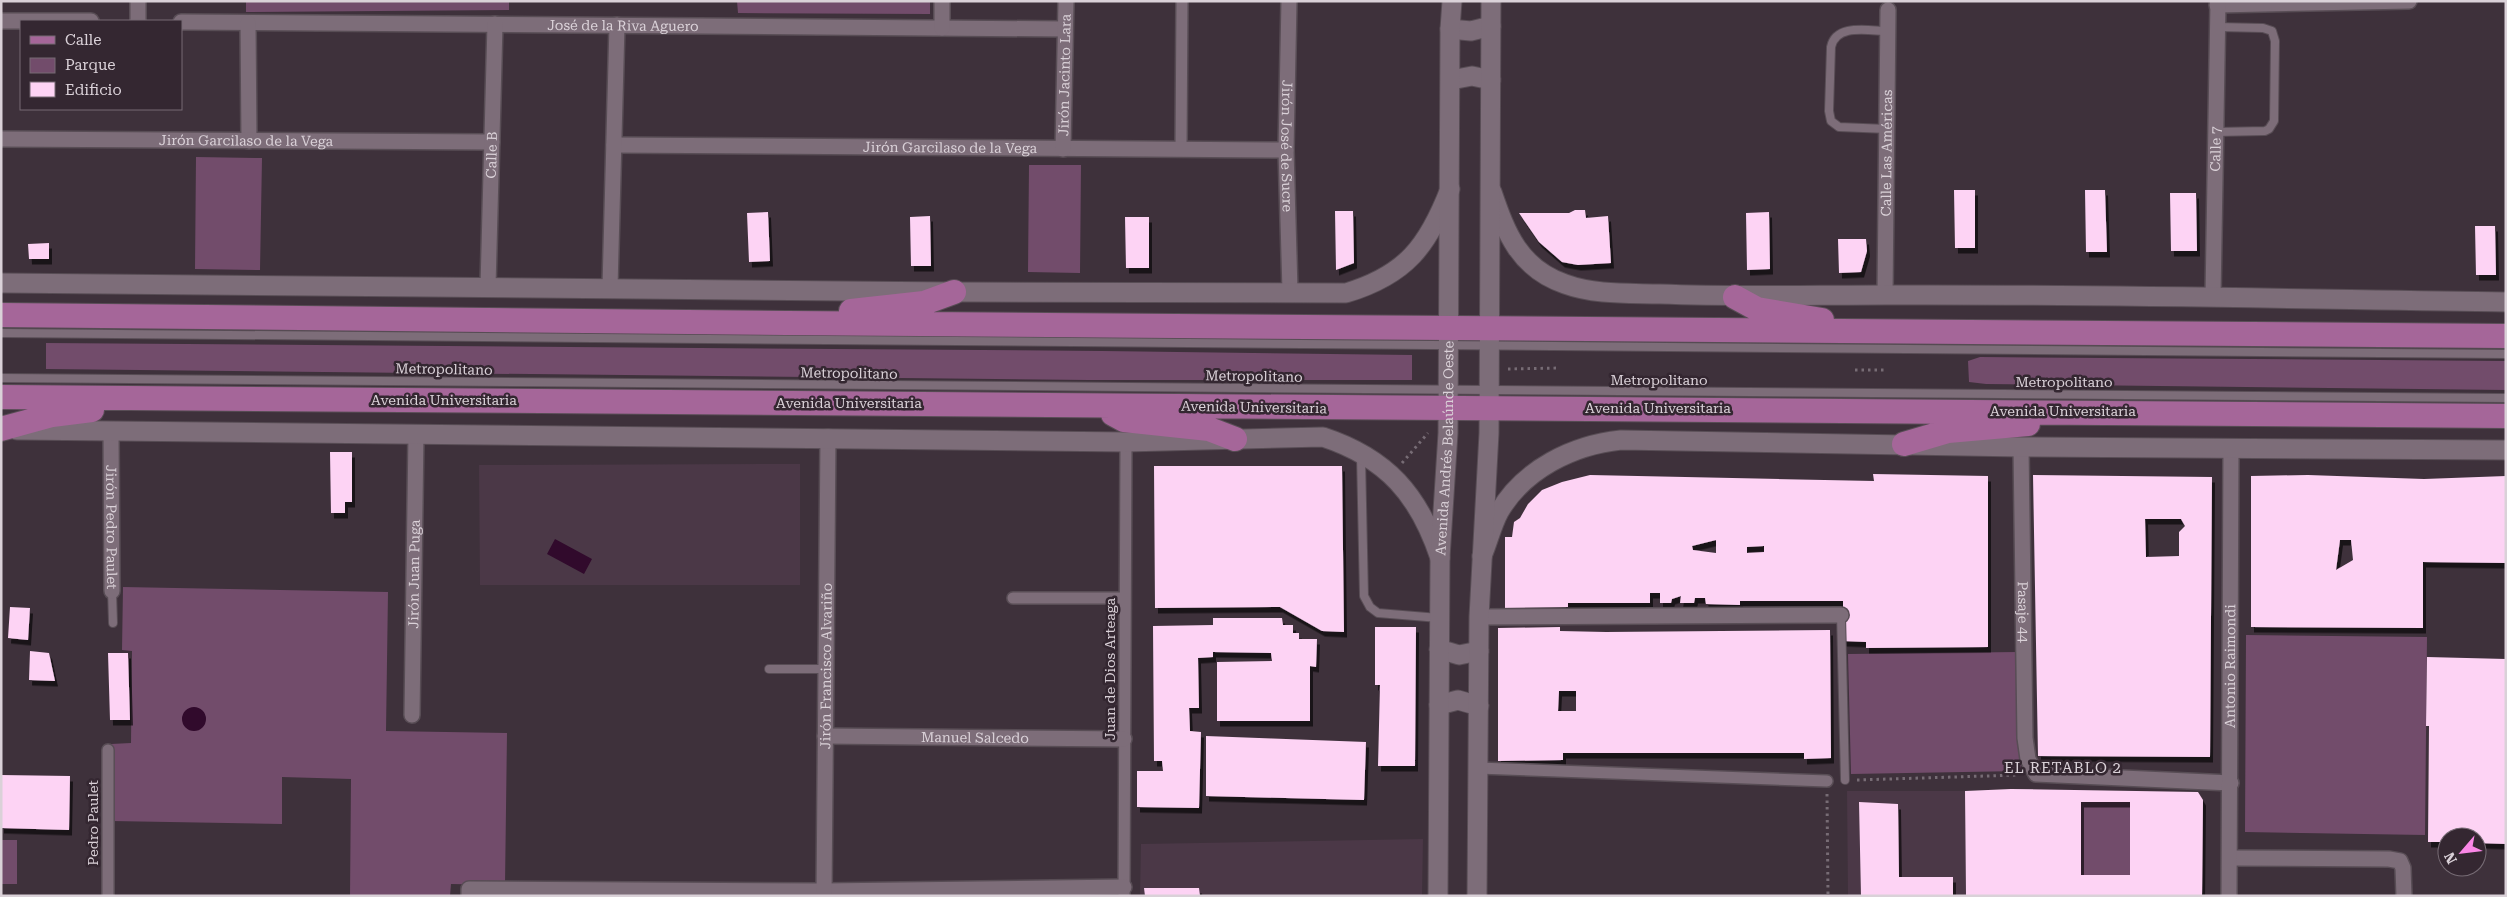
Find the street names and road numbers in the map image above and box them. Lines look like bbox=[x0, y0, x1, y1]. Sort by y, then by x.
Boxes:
street label: Jirón Jacinto Lara bbox=[1055, 13, 1074, 136]
street label: José de la Riva Aguero bbox=[547, 17, 699, 34]
street label: Jirón José de Sucre bbox=[1278, 80, 1296, 213]
street label: Calle Las Américas bbox=[1878, 89, 1895, 216]
street label: Calle 7 bbox=[2207, 126, 2224, 172]
street label: Calle B bbox=[483, 131, 500, 179]
street label: Jirón Garcilaso de la Vega bbox=[159, 132, 334, 149]
street label: Jirón Garcilaso de la Vega bbox=[863, 139, 1038, 156]
street label: Avenida Andrés Belaúnde Oeste bbox=[1432, 340, 1456, 556]
street label: Metropolitano bbox=[395, 360, 493, 378]
street label: Metropolitano bbox=[800, 364, 898, 382]
street label: Metropolitano bbox=[1205, 367, 1303, 385]
street label: Metropolitano bbox=[1610, 372, 1708, 388]
street label: Metropolitano bbox=[2015, 374, 2113, 390]
street label: Avenida Universitaria bbox=[371, 392, 517, 408]
street label: Avenida Universitaria bbox=[776, 395, 922, 411]
street label: Avenida Universitaria bbox=[1181, 398, 1327, 416]
street label: Avenida Universitaria bbox=[1585, 400, 1731, 416]
street label: Avenida Universitaria bbox=[1990, 403, 2136, 419]
street label: Jirón Pedro Paulet bbox=[103, 465, 120, 589]
street label: Jirón Juan Puga bbox=[405, 519, 423, 629]
street label: Pasaje 44 bbox=[2015, 581, 2032, 643]
street label: Jirón Francisco Alvariño bbox=[817, 583, 835, 749]
street label: Juan de Dios Arteaga bbox=[1102, 597, 1118, 740]
street label: Antonio Raimondi bbox=[2222, 604, 2238, 728]
street label: Manuel Salcedo bbox=[921, 729, 1029, 746]
street label: Pedro Paulet bbox=[85, 780, 101, 866]

